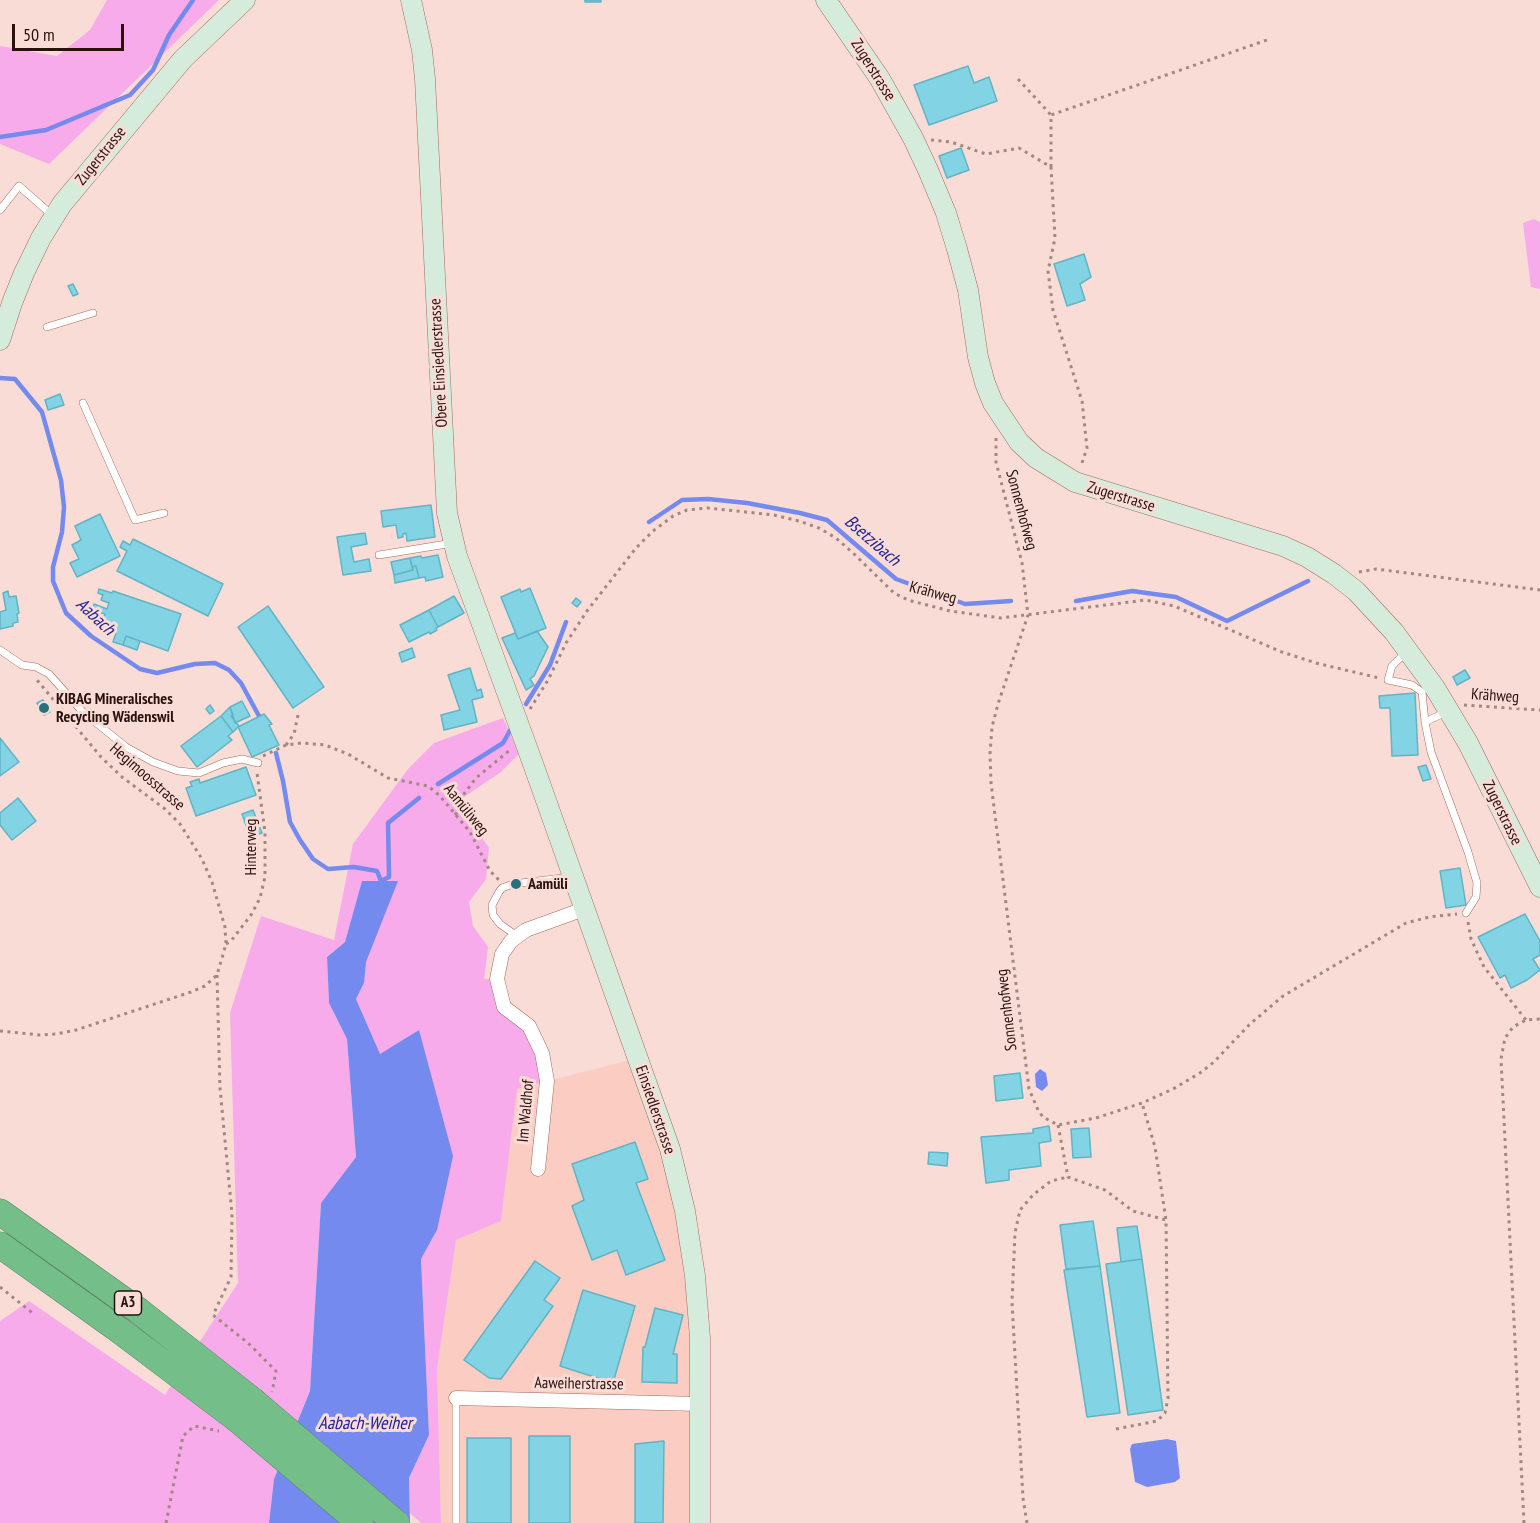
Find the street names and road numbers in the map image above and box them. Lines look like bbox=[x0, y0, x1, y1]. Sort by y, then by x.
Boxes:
street label: Zugerstrasse bbox=[846, 35, 900, 105]
street label: Zugerstrasse bbox=[72, 123, 130, 189]
street label: Obere Einsiedlerstrasse bbox=[426, 298, 452, 428]
street label: Sonnenhofweg bbox=[1001, 468, 1041, 552]
street label: Zugerstrasse bbox=[1085, 478, 1157, 516]
street label: Krähweg bbox=[907, 578, 959, 608]
street label: Krähweg bbox=[1470, 685, 1520, 707]
street label: Hegimoosstrasse bbox=[106, 739, 188, 815]
street label: Zugerstrasse bbox=[1478, 777, 1526, 849]
street label: Aamüliweg bbox=[439, 780, 493, 840]
street label: Hinterweg bbox=[241, 818, 261, 876]
street label: Sonnenhofweg bbox=[992, 968, 1022, 1052]
street label: Einsiedlerstrasse bbox=[631, 1063, 679, 1157]
street label: Im Waldhof bbox=[514, 1079, 538, 1143]
road number: A3 bbox=[114, 1291, 142, 1315]
street label: Aaweiherstrasse bbox=[534, 1374, 624, 1394]

